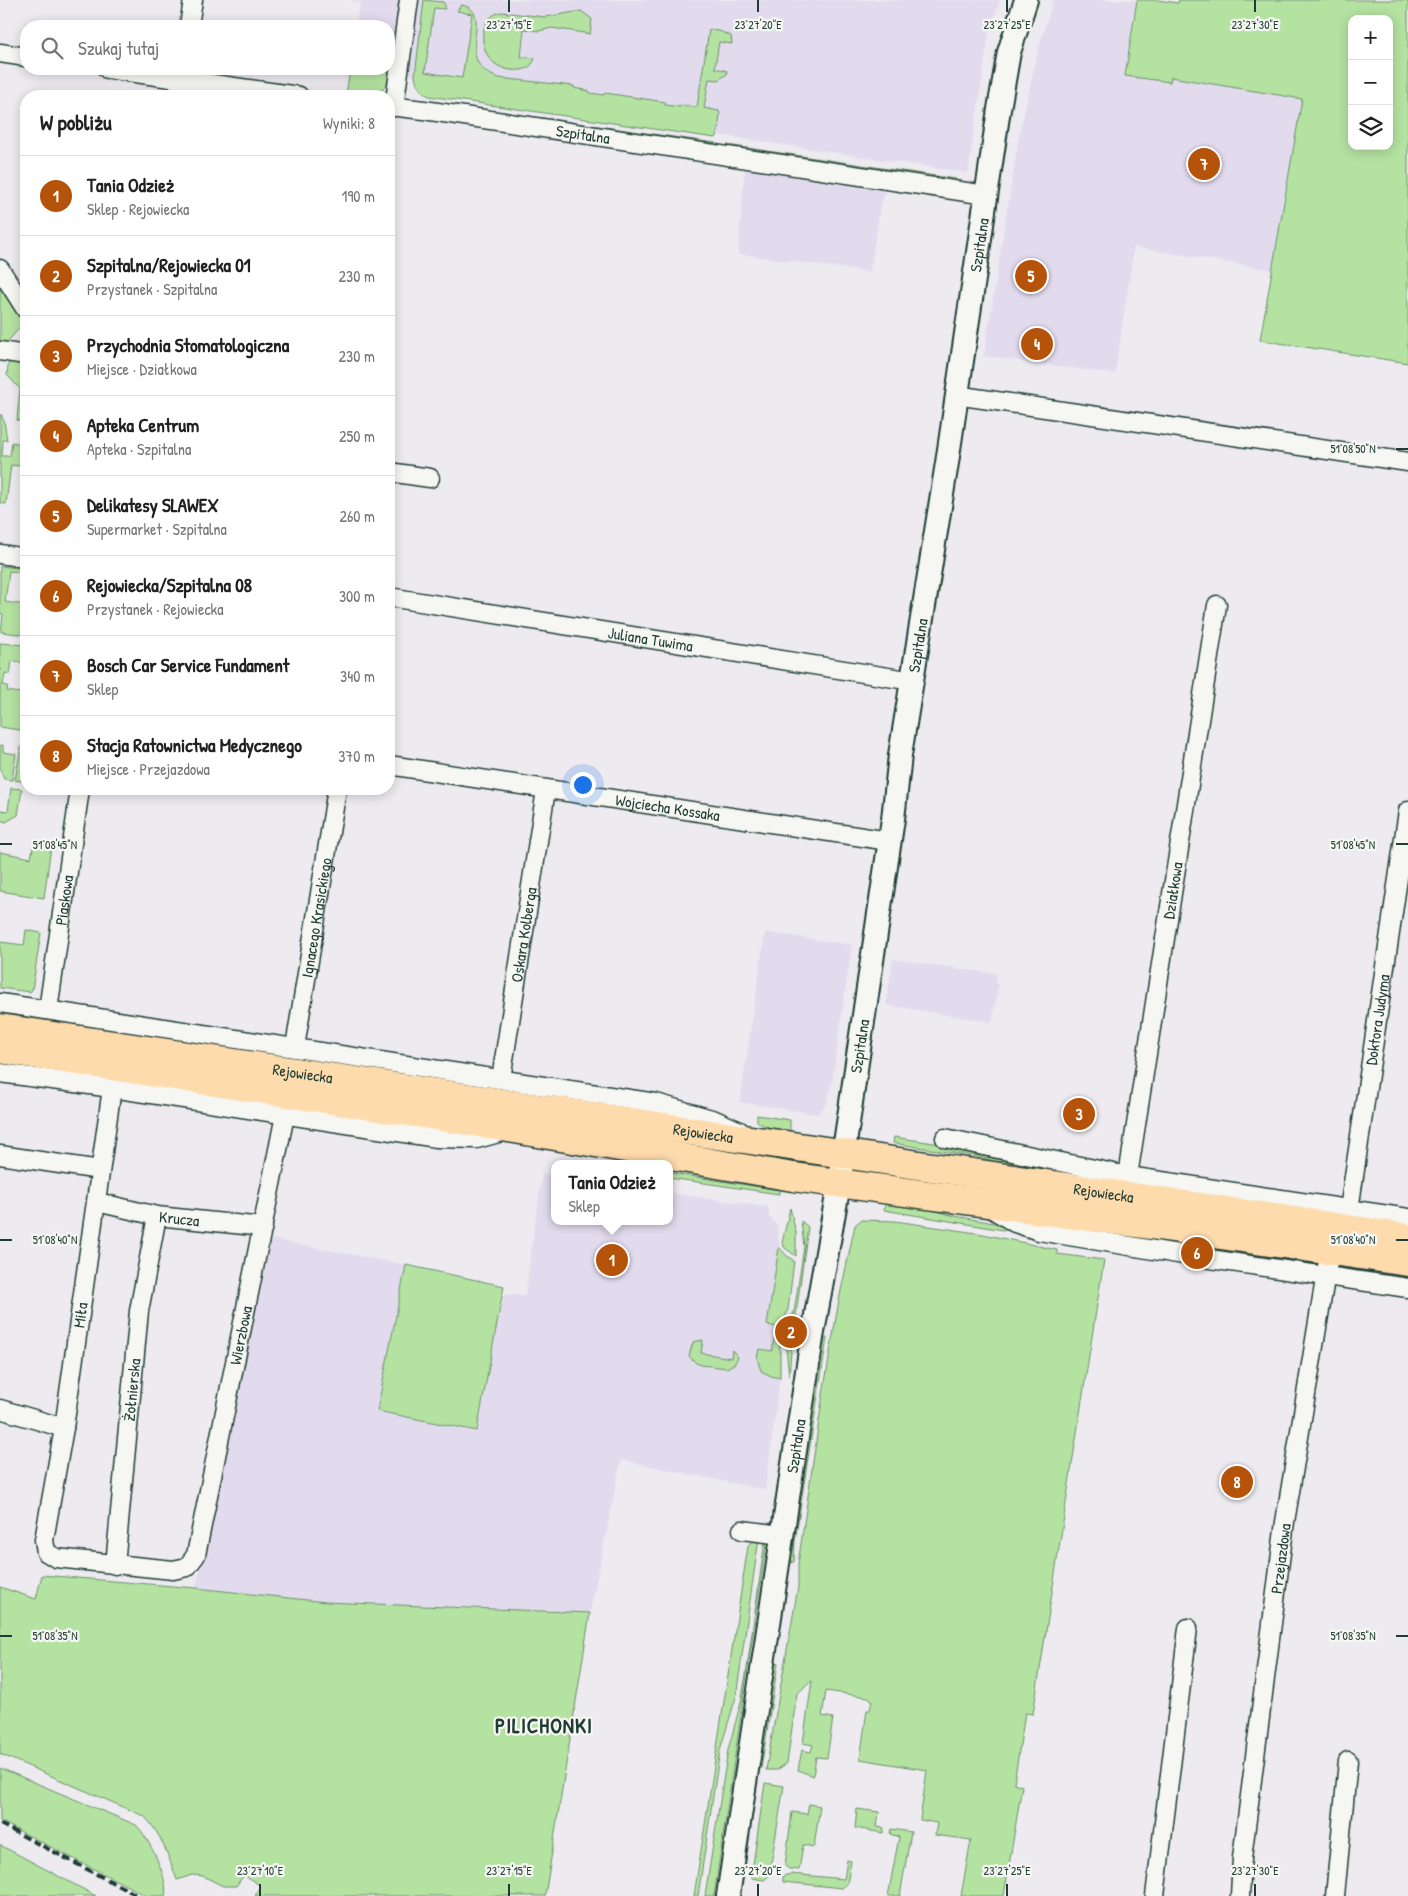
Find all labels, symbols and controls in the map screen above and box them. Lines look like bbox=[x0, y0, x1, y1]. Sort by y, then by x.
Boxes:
map controls bbox=[1348, 15, 1393, 150]
button: + bbox=[1348, 15, 1393, 60]
text: 23°27'15"E bbox=[486, 16, 533, 33]
text: 23°27'20"E bbox=[734, 16, 782, 33]
text: 23°27'25"E bbox=[984, 16, 1031, 33]
text: 23°27'30"E bbox=[1232, 16, 1279, 33]
search box bbox=[20, 20, 395, 75]
icon: search bbox=[38, 34, 66, 62]
text: Szukaj tutaj bbox=[78, 35, 159, 61]
button: − bbox=[1348, 60, 1393, 105]
button: layers bbox=[1348, 105, 1393, 150]
text: W pobliżu bbox=[40, 108, 112, 137]
text: Wyniki: 8 bbox=[323, 112, 375, 134]
street label: Szpitalna bbox=[554, 119, 611, 149]
pin: 7 bbox=[1188, 145, 1220, 183]
text: Tania Odzież bbox=[87, 172, 174, 198]
text: 1 bbox=[53, 185, 59, 207]
text: 190 m bbox=[342, 185, 375, 207]
text: Sklep · Rejowiecka bbox=[87, 198, 189, 220]
street label: Szpitalna bbox=[964, 217, 994, 274]
text: Szpitalna/Rejowiecka 01 bbox=[87, 252, 251, 278]
pin: 5 bbox=[1015, 257, 1047, 295]
text: 2 bbox=[52, 265, 60, 287]
text: 230 m bbox=[339, 265, 375, 287]
text: Przystanek · Szpitalna bbox=[87, 278, 217, 300]
pin: 4 bbox=[1021, 325, 1053, 363]
text: Przychodnia Stomatologiczna bbox=[87, 332, 289, 358]
text: 3 bbox=[52, 345, 60, 367]
text: 230 m bbox=[339, 345, 375, 367]
text: Miejsce · Działkowa bbox=[87, 358, 197, 380]
text: Apteka Centrum bbox=[87, 412, 199, 438]
text: 4 bbox=[53, 425, 59, 447]
text: 250 m bbox=[339, 425, 375, 447]
text: Apteka · Szpitalna bbox=[87, 438, 191, 460]
text: 51°08'50"N bbox=[1330, 440, 1376, 457]
text: Delikatesy SLAWEX bbox=[87, 492, 219, 518]
text: 5 bbox=[53, 505, 59, 527]
text: 260 m bbox=[339, 505, 375, 527]
text: Supermarket · Szpitalna bbox=[87, 518, 227, 540]
text: Rejowiecka/Szpitalna 08 bbox=[87, 572, 252, 598]
text: 6 bbox=[53, 585, 59, 607]
text: 300 m bbox=[339, 585, 375, 607]
text: Przystanek · Rejowiecka bbox=[87, 598, 224, 620]
street label: Szpitalna bbox=[902, 617, 933, 674]
street label: Juliana Tuwima bbox=[607, 621, 695, 657]
text: Bosch Car Service Fundament bbox=[87, 652, 289, 678]
text: 7 bbox=[52, 665, 60, 687]
text: 340 m bbox=[340, 665, 375, 687]
text: Sklep bbox=[87, 678, 118, 700]
text: Stacja Ratownictwa Medycznego bbox=[87, 732, 302, 758]
text: 8 bbox=[53, 745, 59, 767]
text: 370 m bbox=[338, 745, 375, 767]
text: Miejsce · Przejazdowa bbox=[87, 758, 210, 780]
your location bbox=[570, 772, 596, 798]
street label: Wojciecha Kossaka bbox=[614, 789, 722, 826]
text: 51°08'45"N bbox=[33, 836, 77, 853]
text: 51°08'45"N bbox=[1331, 836, 1375, 853]
street label: Ignacego Krasickiego bbox=[295, 856, 337, 979]
street label: Działkowa bbox=[1157, 860, 1188, 920]
street label: Piaskowa bbox=[49, 874, 78, 927]
street label: Oskara Kolberga bbox=[505, 886, 542, 984]
street label: Doktora Judyma bbox=[1360, 973, 1395, 1066]
street label: Szpitalna bbox=[845, 1018, 874, 1075]
street label: Rejowiecka bbox=[271, 1058, 334, 1088]
pin: 3 bbox=[1063, 1095, 1095, 1133]
street label: Rejowiecka bbox=[672, 1118, 735, 1148]
popup bbox=[551, 1160, 673, 1225]
text: Tania Odzież bbox=[568, 1169, 656, 1195]
street label: Rejowiecka bbox=[1072, 1177, 1135, 1208]
text: Sklep bbox=[568, 1195, 600, 1217]
street label: Krucza bbox=[158, 1205, 200, 1231]
text: 51°08'40"N bbox=[33, 1231, 77, 1248]
text: 51°08'40"N bbox=[1331, 1231, 1375, 1248]
pin: 6 bbox=[1181, 1234, 1213, 1272]
pin: 1 bbox=[596, 1241, 628, 1279]
street label: Miła bbox=[67, 1301, 93, 1329]
street label: Wierzbowa bbox=[224, 1304, 257, 1367]
pin: 2 bbox=[775, 1313, 807, 1351]
street label: Żołnierska bbox=[118, 1357, 145, 1422]
street label: Szpitalna bbox=[781, 1418, 811, 1475]
pin: 8 bbox=[1221, 1463, 1253, 1501]
street label: Przejazdowa bbox=[1265, 1522, 1296, 1595]
text: 51°08'35"N bbox=[32, 1627, 78, 1644]
text: 51°08'35"N bbox=[1330, 1627, 1376, 1644]
district label: PILICHONKI bbox=[495, 1711, 593, 1740]
text: 23°27'10"E bbox=[237, 1862, 284, 1879]
text: 23°27'15"E bbox=[486, 1862, 533, 1879]
text: 23°27'20"E bbox=[734, 1862, 782, 1879]
text: 23°27'25"E bbox=[984, 1862, 1031, 1879]
text: 23°27'30"E bbox=[1232, 1862, 1279, 1879]

